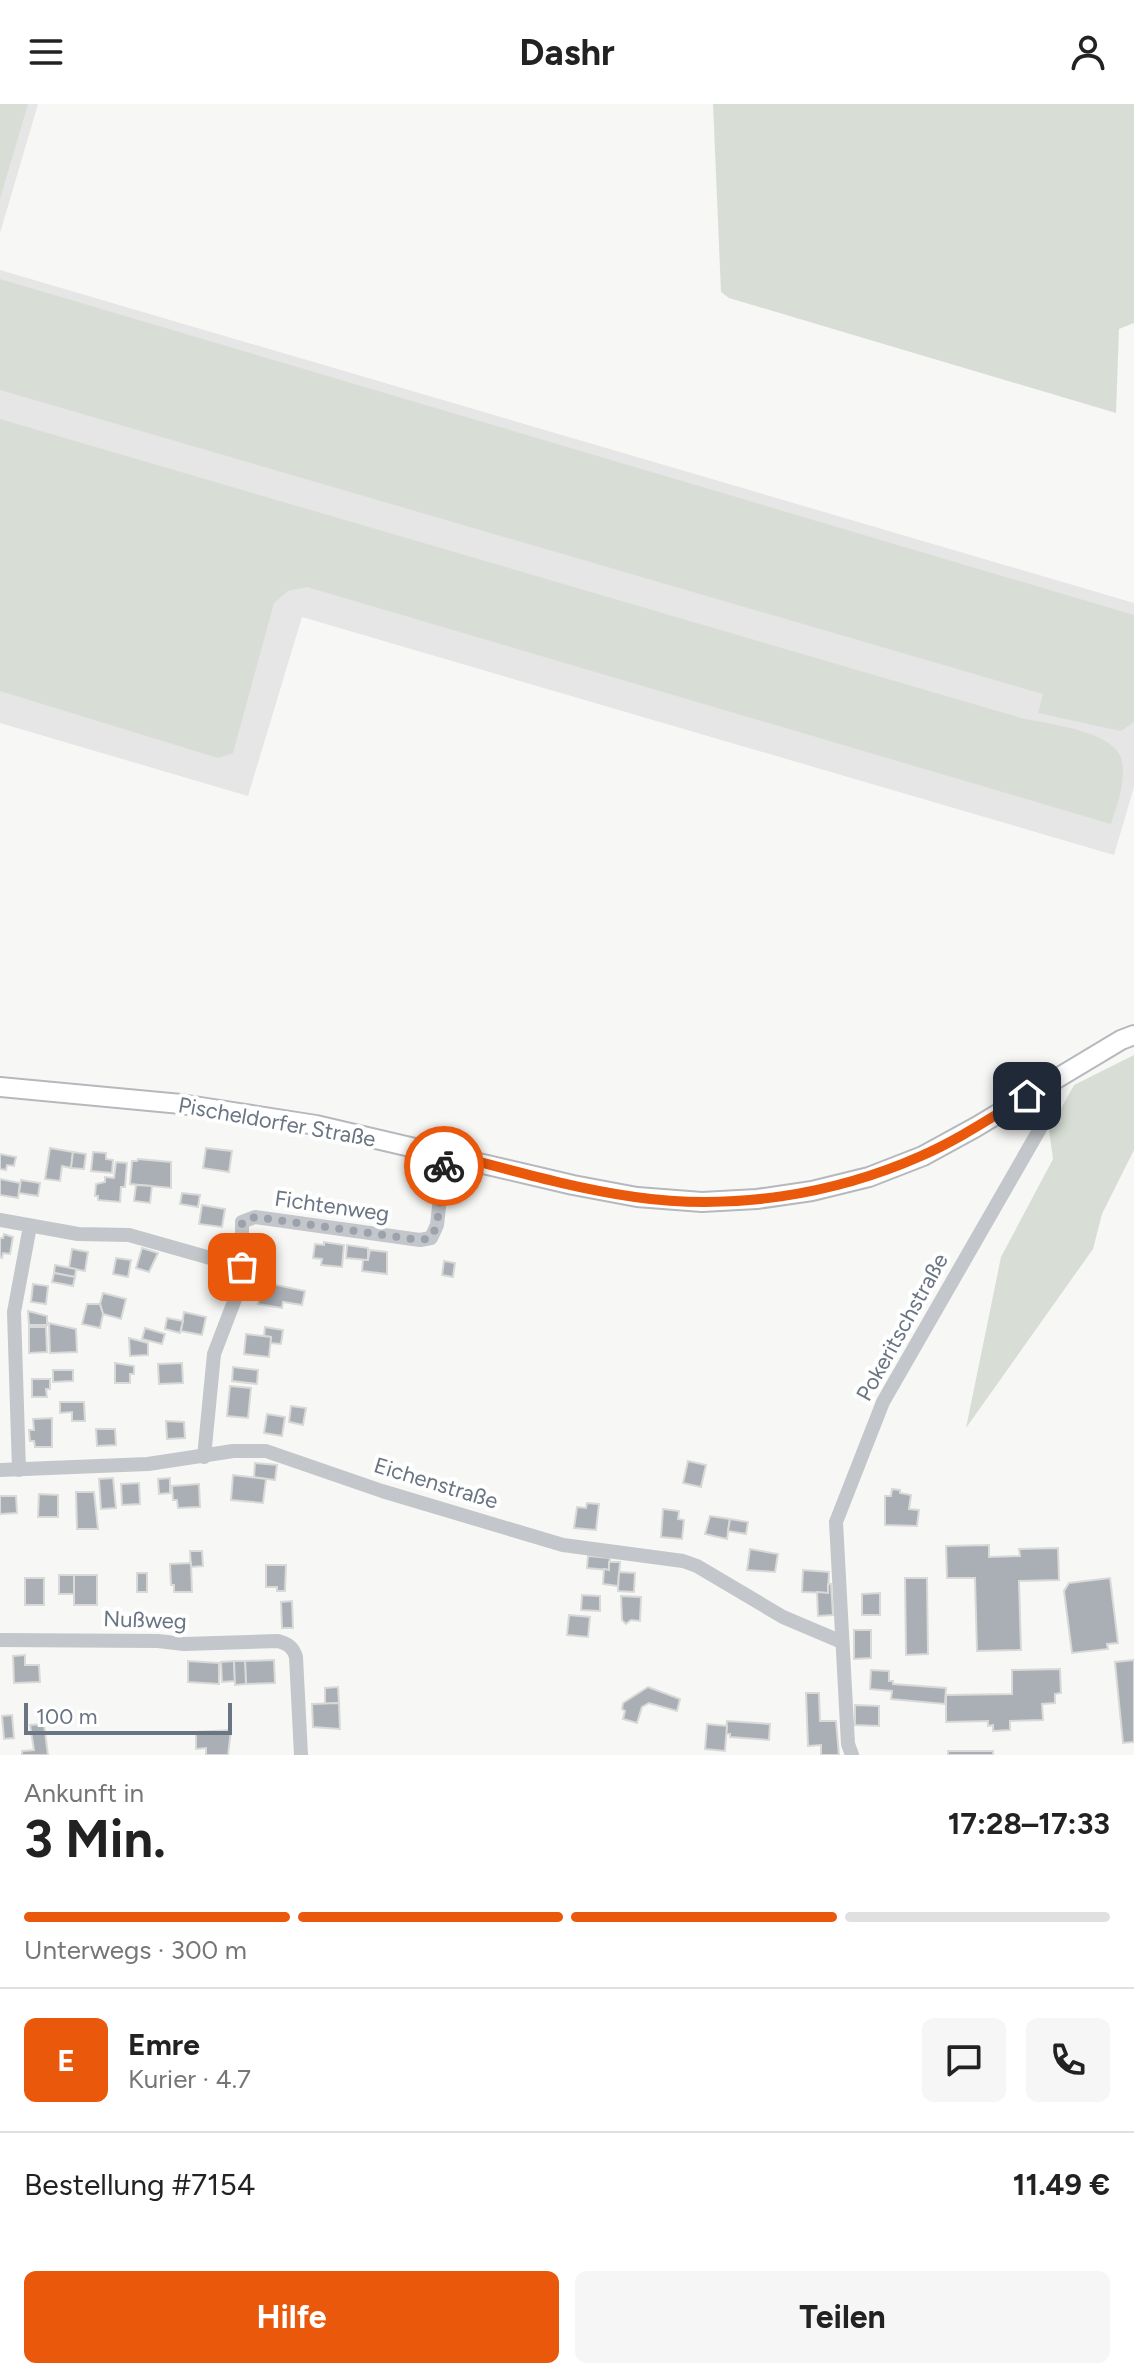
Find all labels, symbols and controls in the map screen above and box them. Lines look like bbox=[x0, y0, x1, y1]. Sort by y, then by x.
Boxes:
icon: menu bbox=[24, 30, 68, 74]
icon: person bbox=[1066, 30, 1110, 74]
text: Dashr bbox=[519, 31, 615, 74]
pin bbox=[993, 1062, 1061, 1130]
icon: home bbox=[1005, 1074, 1049, 1118]
street label: Pischeldorfer Straße bbox=[176, 1091, 378, 1153]
courier bbox=[404, 1126, 484, 1206]
icon: bike bbox=[422, 1144, 466, 1188]
street label: Fichtenweg bbox=[273, 1185, 391, 1227]
pin bbox=[208, 1233, 276, 1301]
icon: bag bbox=[220, 1245, 264, 1289]
street label: Pokeritschstraße bbox=[850, 1248, 954, 1406]
street label: Eichenstraße bbox=[371, 1451, 501, 1515]
street label: Nußweg bbox=[103, 1605, 187, 1635]
scale bar bbox=[24, 1699, 232, 1735]
text: 100 m bbox=[36, 1703, 97, 1730]
text: Ankunft in bbox=[24, 1777, 144, 1809]
text: 17:28–17:33 bbox=[948, 1805, 1110, 1842]
text: 3 Min. bbox=[24, 1808, 166, 1870]
text: Unterwegs · 300 m bbox=[24, 1934, 247, 1966]
button: chat bbox=[922, 2018, 1006, 2102]
button: phone bbox=[1026, 2018, 1110, 2102]
text: Emre bbox=[128, 2026, 200, 2063]
text: E bbox=[57, 2042, 75, 2079]
text: Kurier · 4.7 bbox=[128, 2063, 251, 2095]
text: Bestellung #7154 bbox=[24, 2166, 255, 2203]
text: 11.49 € bbox=[1013, 2166, 1110, 2203]
button: Hilfe bbox=[24, 2271, 559, 2363]
button: Teilen bbox=[575, 2271, 1110, 2363]

